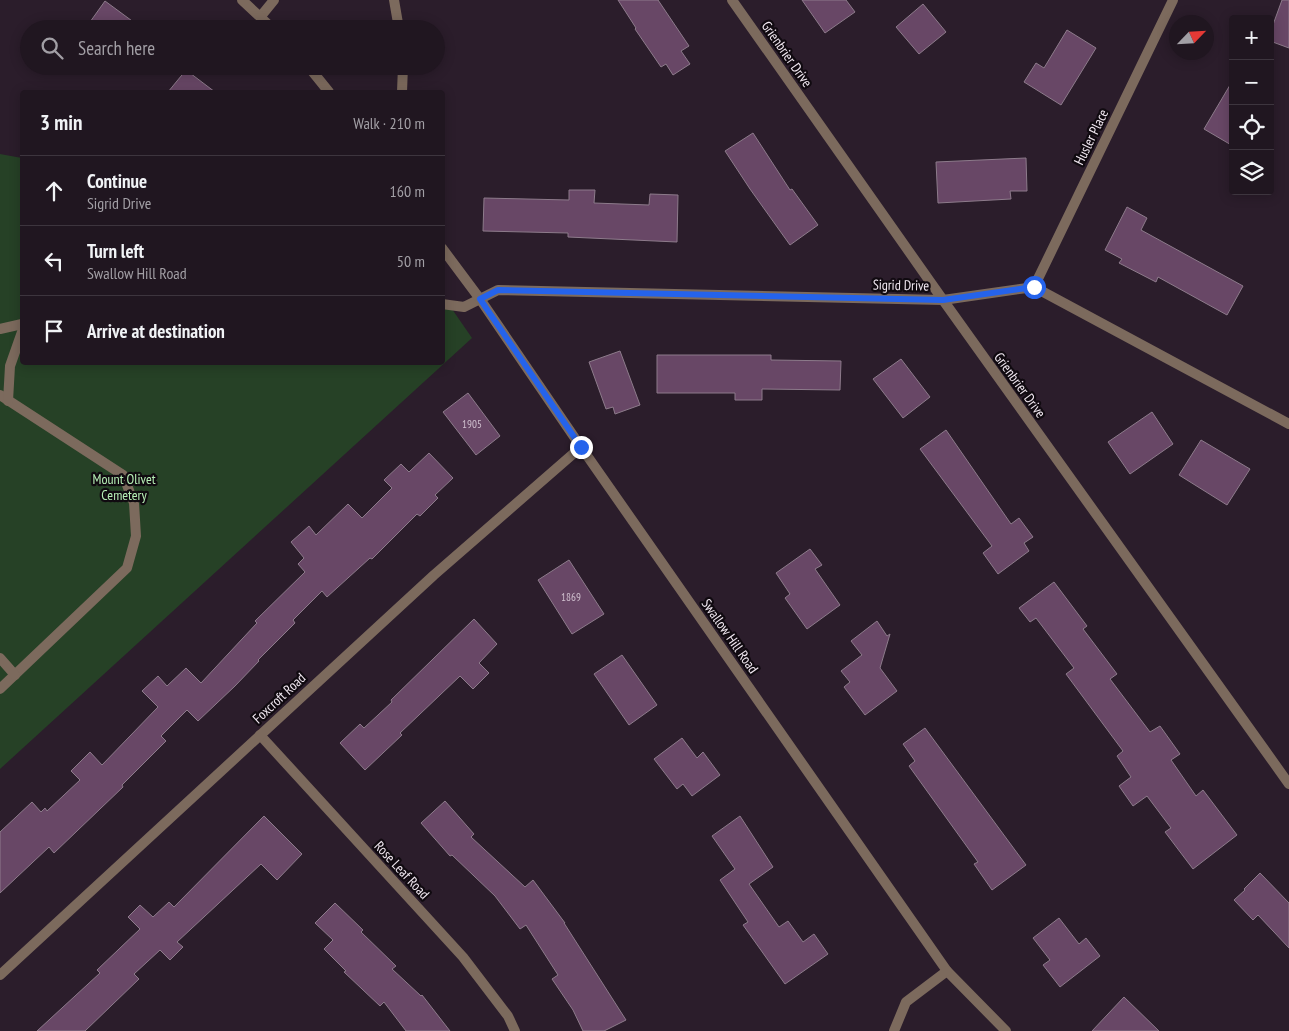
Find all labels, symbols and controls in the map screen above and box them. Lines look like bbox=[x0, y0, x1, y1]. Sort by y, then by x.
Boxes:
north arrow bbox=[1169, 15, 1214, 60]
map controls bbox=[1229, 15, 1274, 195]
button: + bbox=[1229, 15, 1274, 60]
street label: Grienbrier Drive bbox=[758, 17, 816, 91]
search box bbox=[20, 20, 445, 75]
icon: search bbox=[38, 34, 66, 62]
text: Search here bbox=[78, 36, 155, 60]
button: − bbox=[1229, 60, 1274, 105]
button: locate bbox=[1229, 105, 1274, 150]
street label: Husler Place bbox=[1070, 106, 1112, 168]
text: 3 min bbox=[40, 109, 82, 136]
text: Walk · 210 m bbox=[353, 113, 425, 133]
button: layers bbox=[1229, 150, 1274, 195]
text: Continue bbox=[87, 169, 147, 193]
icon: ahead bbox=[40, 177, 68, 205]
text: 160 m bbox=[390, 181, 425, 201]
text: Sigrid Drive bbox=[87, 193, 151, 213]
text: Turn left bbox=[87, 239, 144, 263]
icon: left bbox=[40, 247, 68, 275]
text: 50 m bbox=[397, 251, 425, 271]
text: Swallow Hill Road bbox=[87, 263, 187, 283]
street label: Sigrid Drive bbox=[873, 276, 930, 294]
route start bbox=[1023, 276, 1046, 299]
icon: arrive bbox=[40, 317, 68, 345]
text: Arrive at destination bbox=[87, 319, 225, 343]
street label: Grienbrier Drive bbox=[990, 349, 1050, 421]
house number: 1905 bbox=[462, 417, 482, 431]
route end bbox=[570, 436, 593, 459]
park label: Mount Olivet Cemetery bbox=[92, 470, 156, 504]
house number: 1869 bbox=[561, 590, 581, 604]
street label: Swallow Hill Road bbox=[698, 595, 762, 677]
street label: Foxcroft Road bbox=[249, 669, 309, 727]
street label: Rose Leaf Road bbox=[371, 837, 433, 903]

